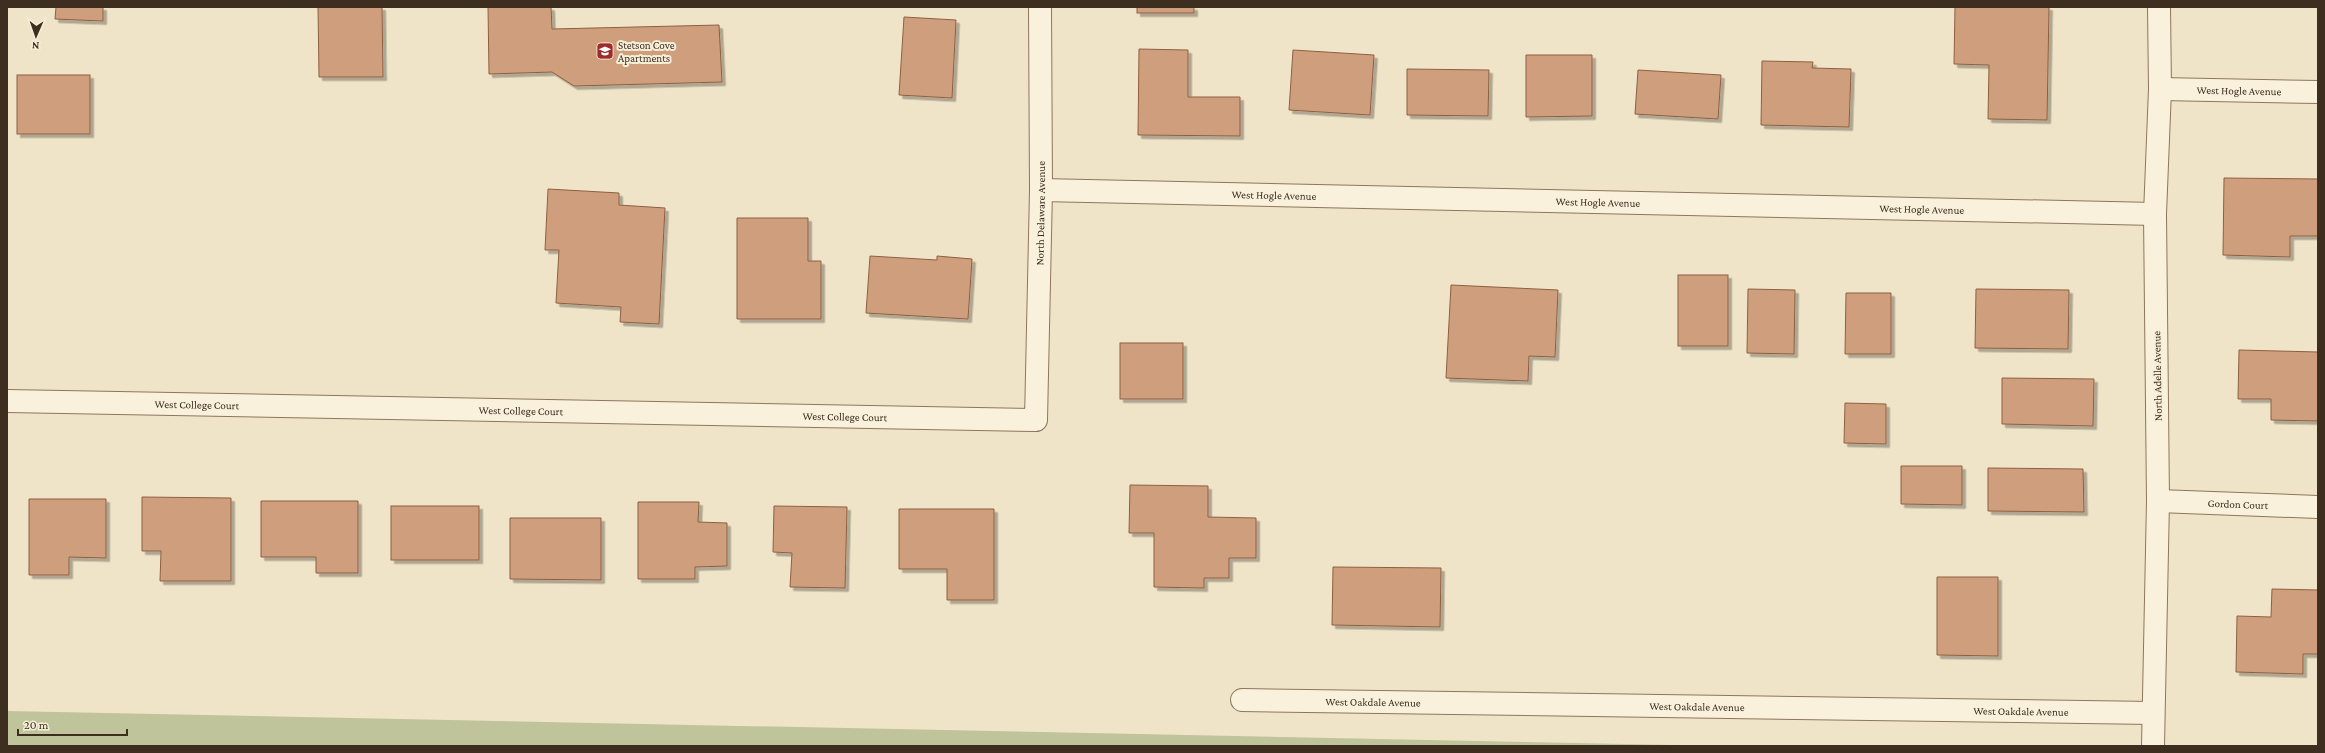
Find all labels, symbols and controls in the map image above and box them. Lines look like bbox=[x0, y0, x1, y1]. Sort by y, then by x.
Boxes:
north arrow bbox=[16, 16, 56, 56]
place label: Stetson Cove Apartments bbox=[618, 39, 675, 65]
text: N bbox=[31, 40, 40, 52]
school or university icon: Stetson Cove Apartments bbox=[595, 41, 615, 61]
street label: West Hogle Avenue bbox=[2196, 84, 2282, 98]
street label: North Delaware Avenue bbox=[1033, 161, 1047, 266]
street label: West Hogle Avenue bbox=[1231, 188, 1317, 202]
street label: West Hogle Avenue bbox=[1555, 195, 1641, 209]
street label: West Hogle Avenue bbox=[1879, 202, 1964, 216]
street label: North Adelle Avenue bbox=[2150, 331, 2164, 421]
street label: West College Court bbox=[155, 398, 240, 412]
street label: West College Court bbox=[479, 404, 564, 418]
street label: West College Court bbox=[802, 410, 888, 424]
street label: Gordon Court bbox=[2207, 497, 2269, 511]
street label: West Oakdale Avenue bbox=[1325, 695, 1421, 709]
street label: West Oakdale Avenue bbox=[1649, 700, 1745, 713]
street label: West Oakdale Avenue bbox=[1973, 704, 2069, 718]
scale bar bbox=[18, 711, 127, 737]
text: 20 m bbox=[24, 718, 49, 732]

